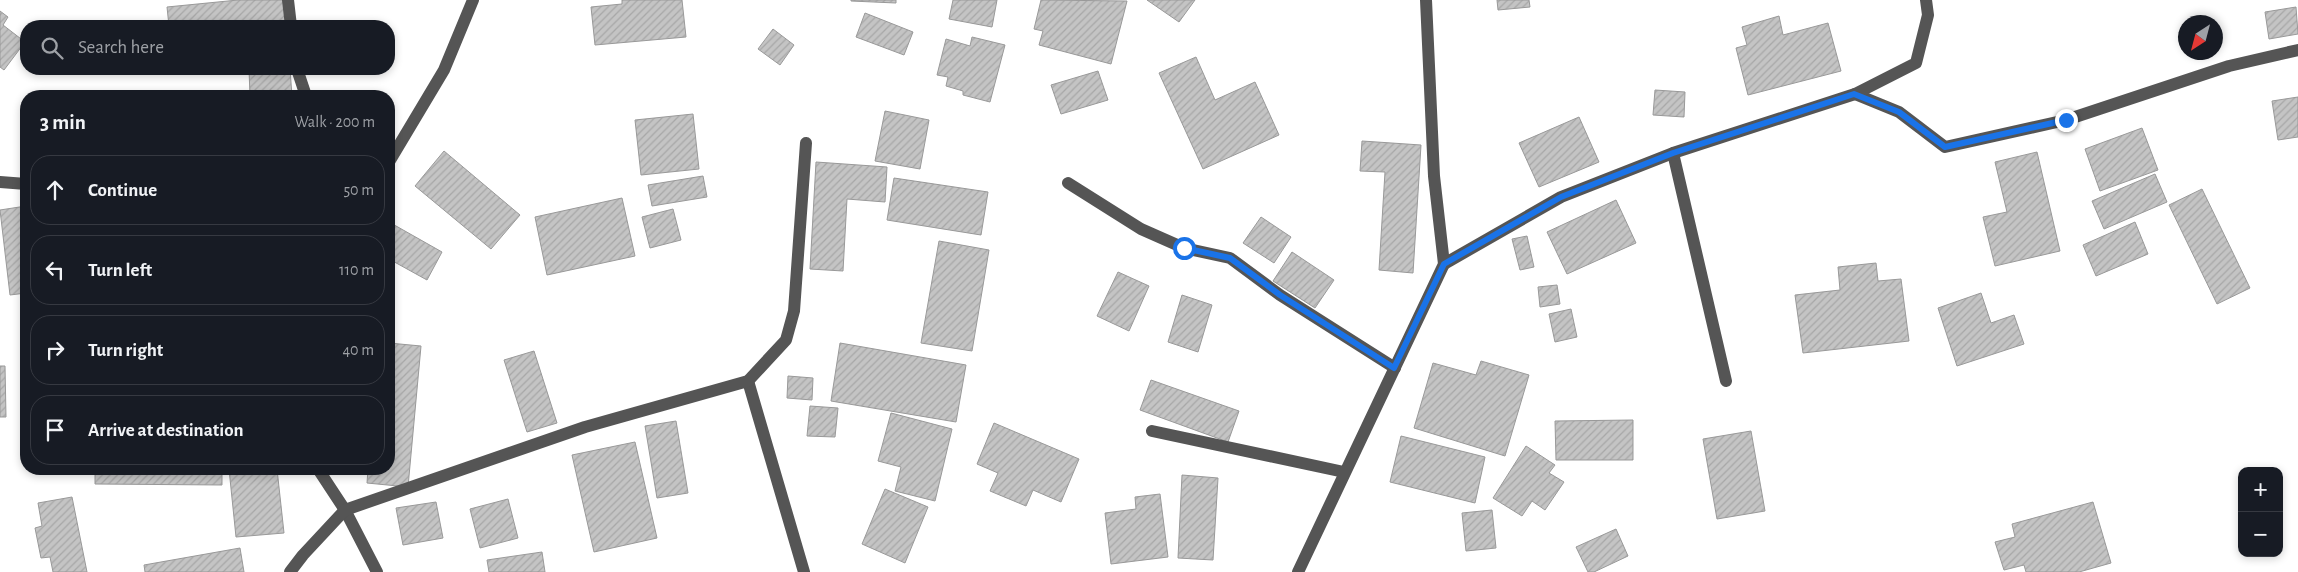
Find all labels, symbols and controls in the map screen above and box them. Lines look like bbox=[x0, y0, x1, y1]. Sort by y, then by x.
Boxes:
north arrow bbox=[2178, 15, 2223, 60]
search box bbox=[20, 20, 395, 75]
icon: search bbox=[38, 34, 66, 62]
text: Search here bbox=[78, 38, 164, 57]
route end bbox=[2055, 109, 2078, 132]
text: 3 min bbox=[40, 112, 86, 133]
text: Walk · 200 m bbox=[294, 114, 375, 130]
icon: ahead bbox=[41, 176, 69, 204]
text: Continue bbox=[88, 181, 157, 200]
text: 50 m bbox=[343, 182, 374, 198]
route start bbox=[1173, 237, 1196, 260]
icon: left bbox=[41, 256, 69, 284]
text: Turn left bbox=[88, 261, 152, 280]
text: 110 m bbox=[339, 262, 374, 278]
icon: right bbox=[41, 336, 69, 364]
text: Turn right bbox=[88, 341, 163, 360]
text: 40 m bbox=[342, 342, 374, 358]
icon: arrive bbox=[41, 416, 69, 444]
text: Arrive at destination bbox=[88, 421, 244, 440]
map controls bbox=[2238, 467, 2283, 557]
button: + bbox=[2238, 467, 2283, 512]
button: − bbox=[2238, 512, 2283, 557]

